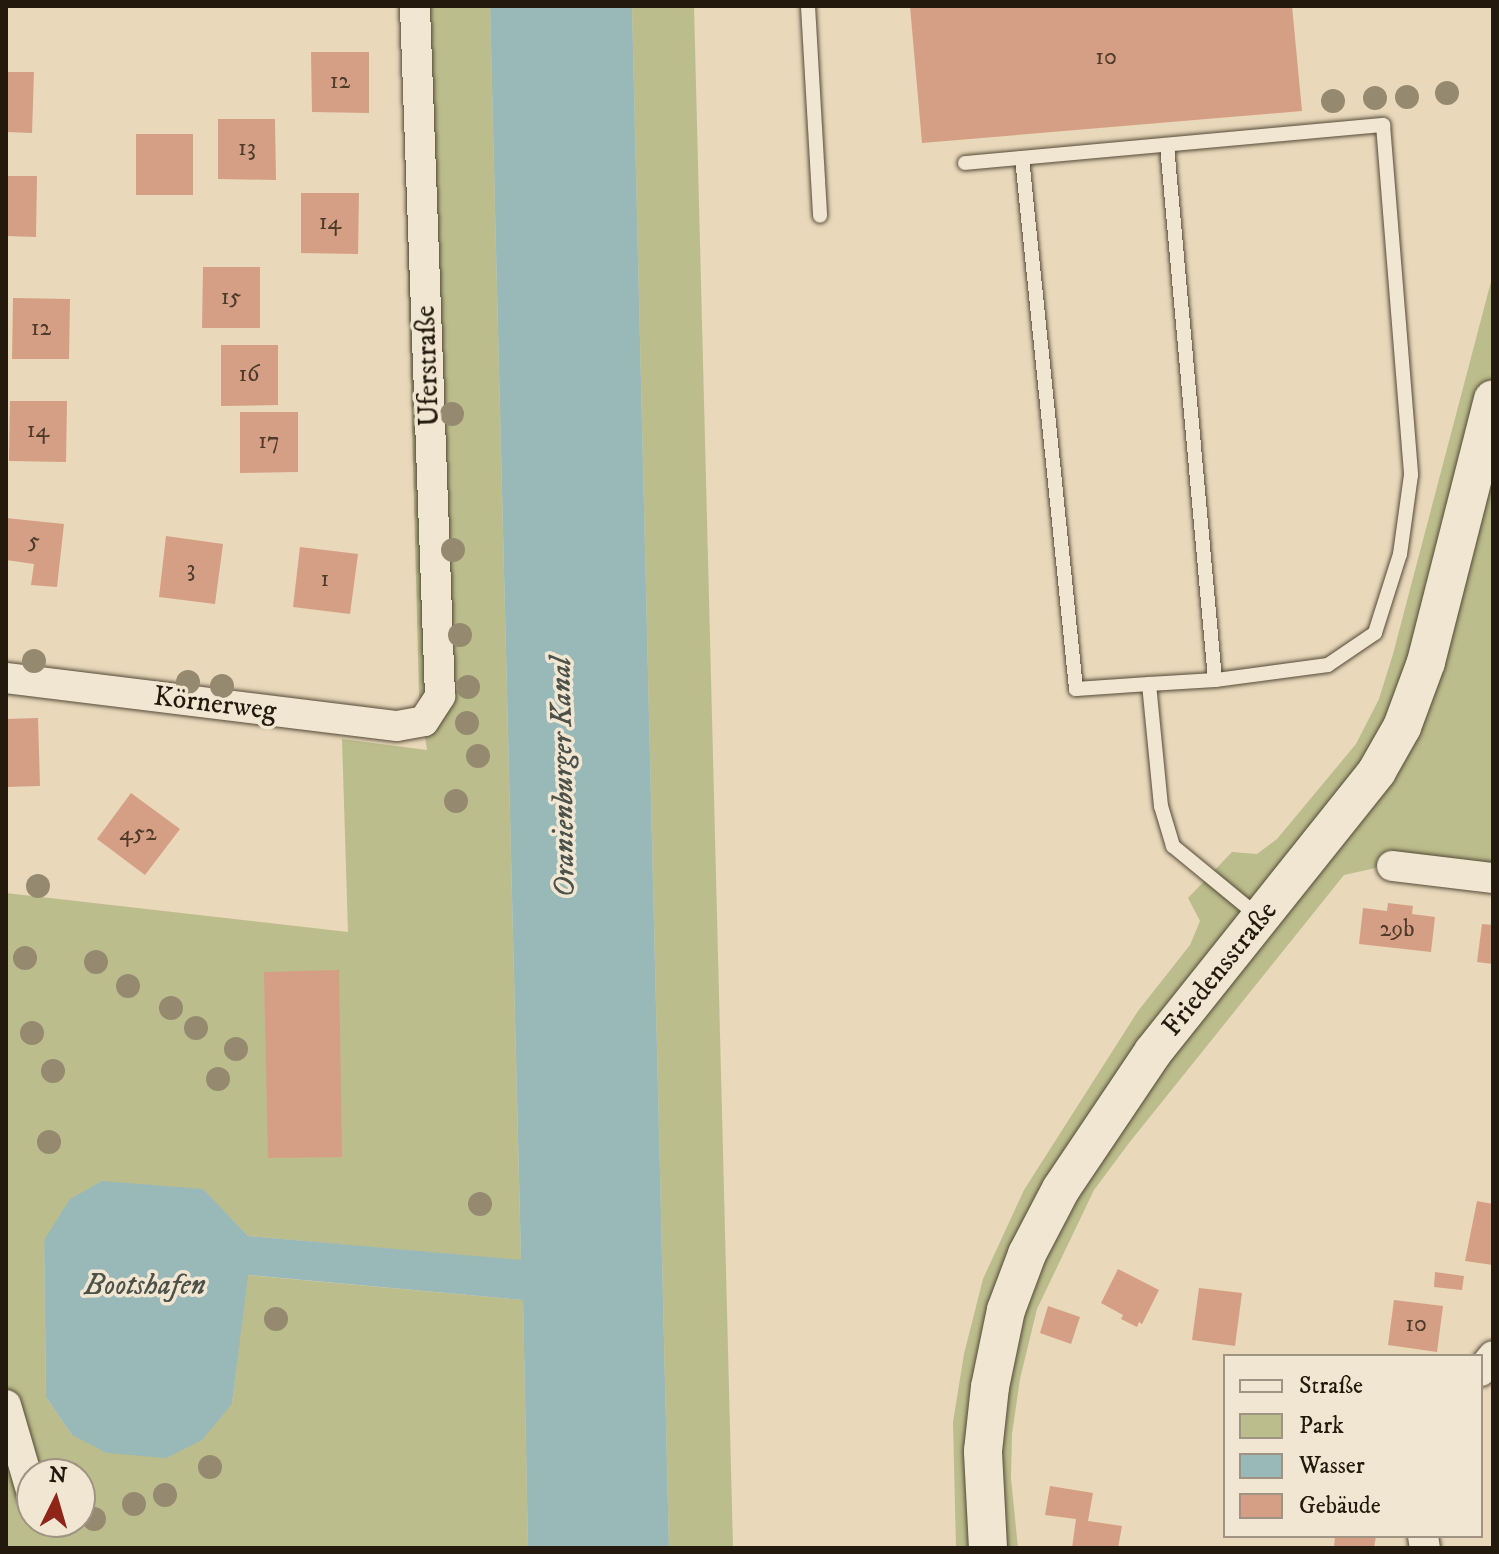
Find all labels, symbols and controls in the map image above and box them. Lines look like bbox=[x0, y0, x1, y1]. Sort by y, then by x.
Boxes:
house number: 10 bbox=[1095, 44, 1117, 72]
house number: 12 bbox=[330, 68, 350, 96]
house number: 13 bbox=[238, 135, 256, 163]
house number: 14 bbox=[319, 209, 341, 237]
house number: 15 bbox=[221, 284, 241, 312]
street label: Uferstraße bbox=[409, 305, 447, 427]
house number: 12 bbox=[31, 315, 51, 343]
house number: 16 bbox=[238, 361, 260, 389]
house number: 14 bbox=[27, 417, 49, 445]
house number: 17 bbox=[258, 428, 280, 456]
house number: 5 bbox=[28, 528, 40, 556]
house number: 3 bbox=[187, 556, 195, 584]
house number: 1 bbox=[321, 566, 329, 594]
water label: Oranienburger Kanal bbox=[544, 656, 584, 898]
street label: Körnerweg bbox=[152, 680, 278, 728]
house number: 452 bbox=[119, 820, 157, 848]
street label: Friedensstraße bbox=[1155, 895, 1285, 1043]
house number: 29b bbox=[1379, 916, 1415, 944]
water label: Bootshafen bbox=[84, 1268, 206, 1304]
house number: 10 bbox=[1405, 1311, 1427, 1339]
legend bbox=[1223, 1354, 1483, 1538]
text: Straße bbox=[1299, 1371, 1363, 1401]
text: Park bbox=[1299, 1411, 1344, 1441]
text: Wasser bbox=[1299, 1451, 1365, 1481]
north arrow bbox=[16, 1458, 96, 1538]
text: N bbox=[48, 1461, 68, 1490]
text: Gebäude bbox=[1299, 1491, 1381, 1521]

